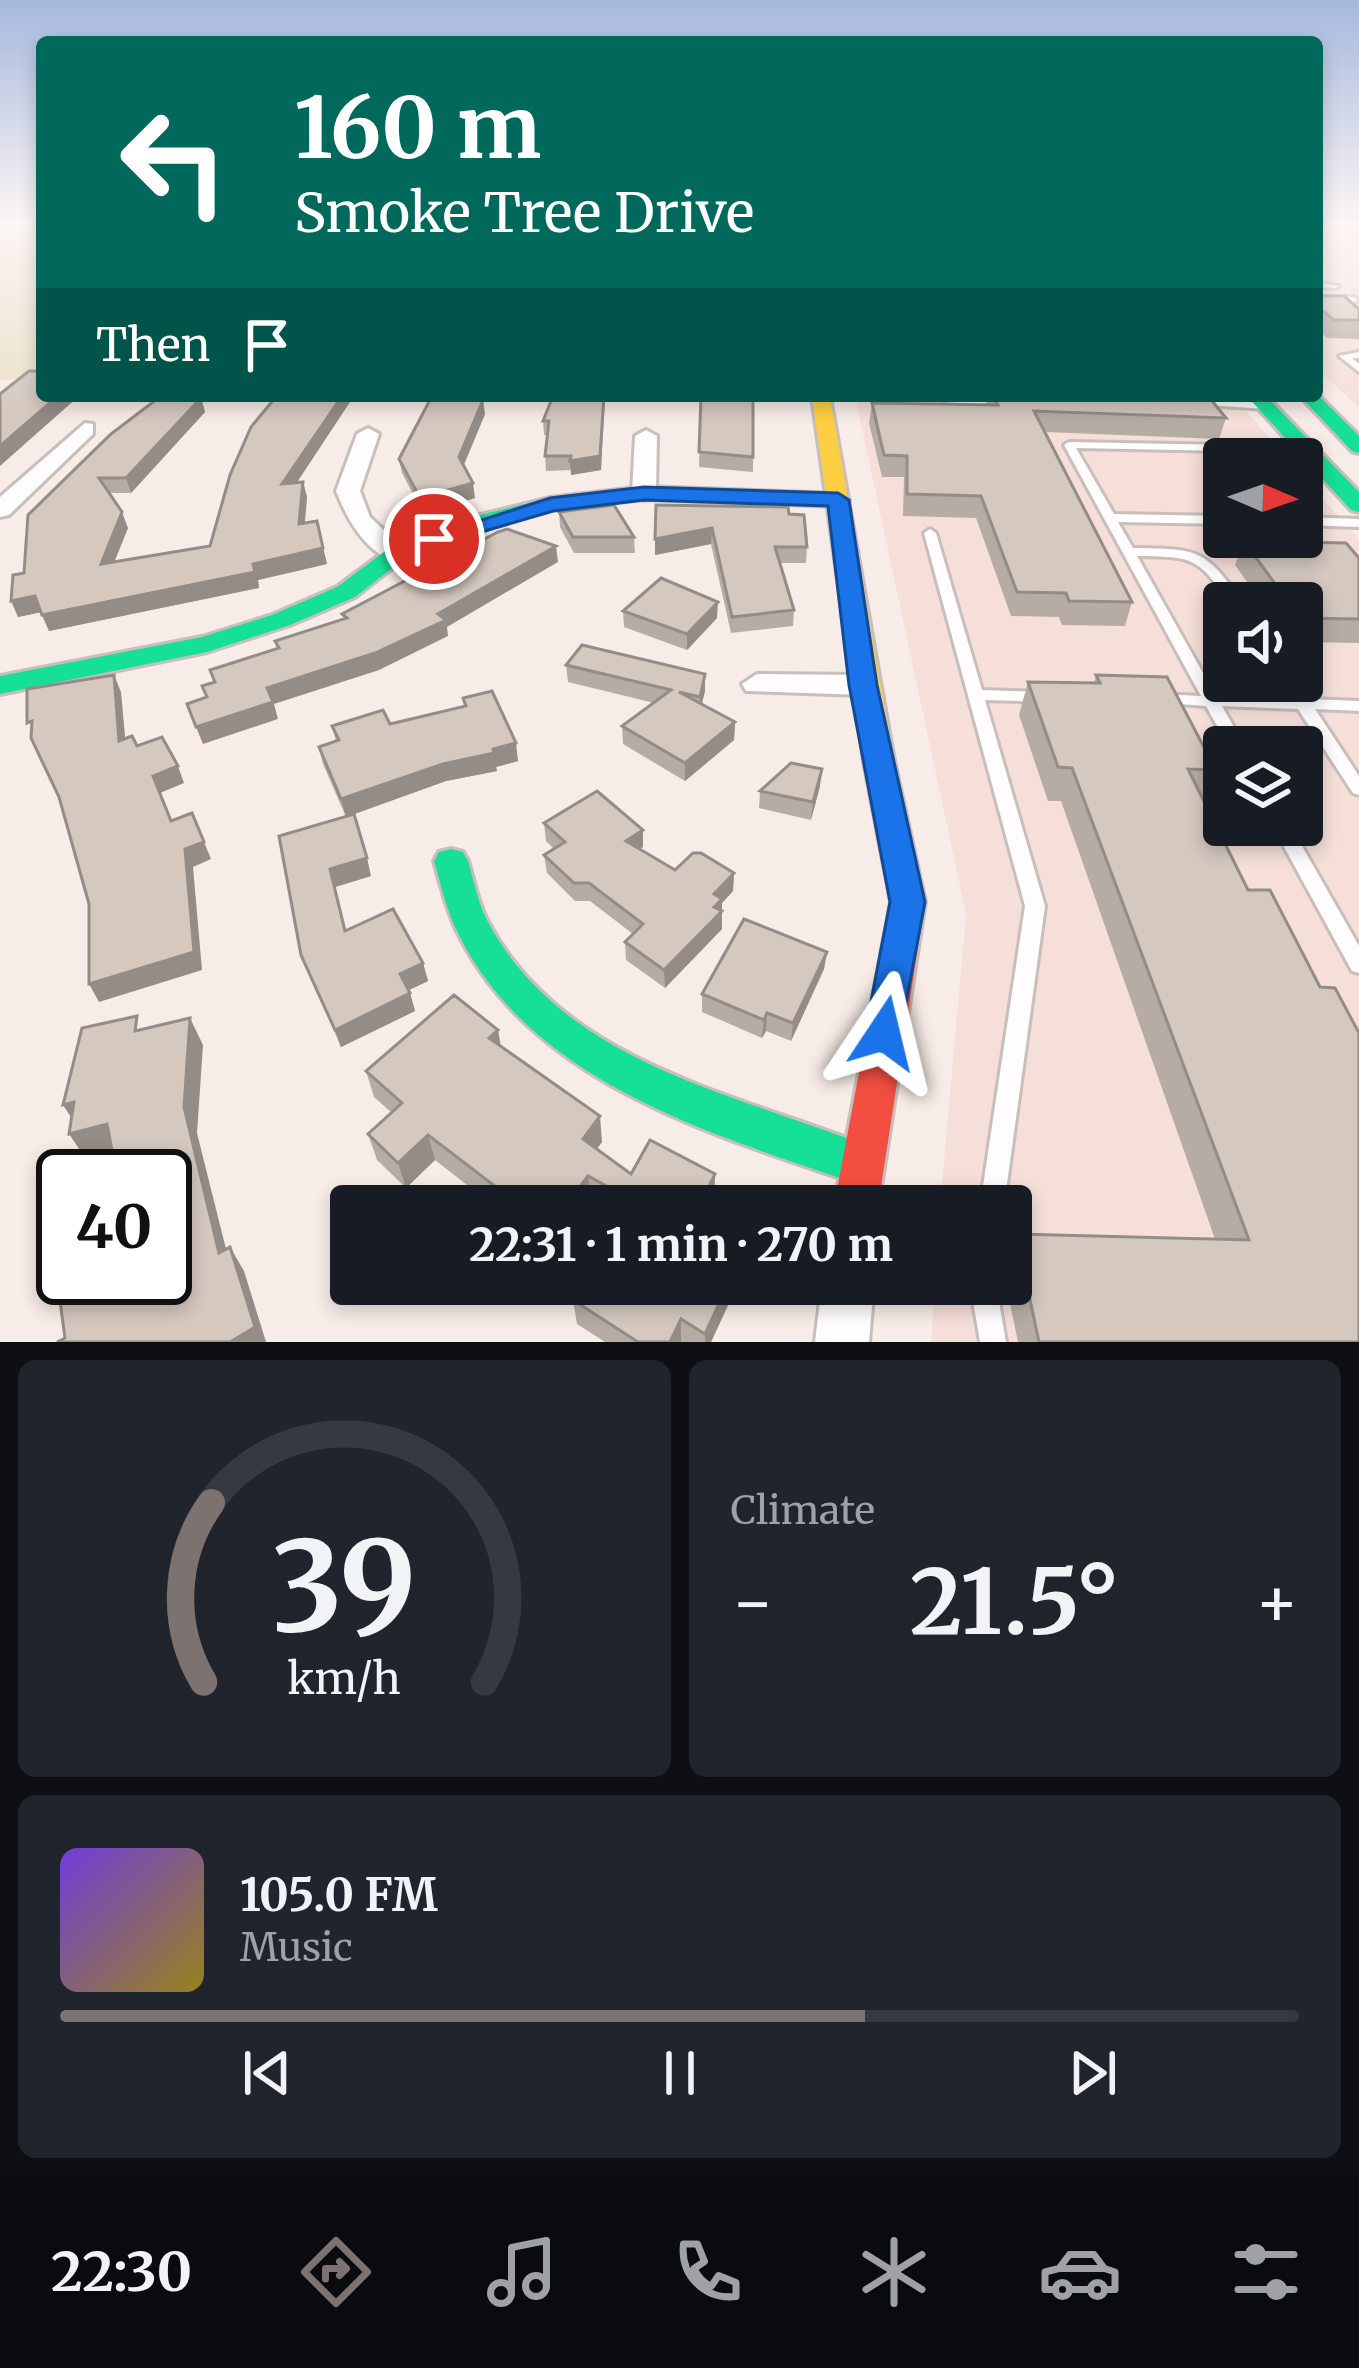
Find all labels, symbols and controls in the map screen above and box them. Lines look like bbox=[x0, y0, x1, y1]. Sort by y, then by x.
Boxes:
text: 160 m bbox=[294, 75, 541, 181]
icon: left bbox=[96, 84, 252, 240]
text: Smoke Tree Drive bbox=[294, 179, 754, 247]
icon: arrive bbox=[234, 312, 300, 378]
text: Then bbox=[96, 317, 210, 373]
north arrow bbox=[1203, 438, 1323, 558]
map controls bbox=[1203, 438, 1323, 846]
pin bbox=[383, 488, 485, 590]
icon: arrive bbox=[401, 506, 467, 572]
button: sound bbox=[1203, 582, 1323, 702]
button: layers bbox=[1203, 726, 1323, 846]
position arrow bbox=[821, 970, 947, 1096]
speed limit sign: 40 bbox=[36, 1149, 192, 1305]
text: 22:31 · 1 min · 270 m bbox=[469, 1217, 893, 1273]
text: Climate bbox=[731, 1486, 875, 1535]
text: 39 bbox=[272, 1508, 417, 1665]
text: 21.5° bbox=[910, 1545, 1120, 1659]
text: − bbox=[731, 1561, 775, 1644]
text: + bbox=[1255, 1561, 1299, 1644]
text: km/h bbox=[287, 1651, 401, 1705]
text: 105.0 FM bbox=[240, 1867, 438, 1923]
text: Music bbox=[240, 1923, 353, 1972]
icon: previous bbox=[234, 2040, 300, 2106]
icon: pause bbox=[647, 2040, 713, 2106]
icon: next bbox=[1060, 2040, 1126, 2106]
icon: directions bbox=[294, 2230, 378, 2314]
icon: music bbox=[480, 2230, 564, 2314]
icon: phone bbox=[666, 2230, 750, 2314]
icon: climate bbox=[852, 2230, 936, 2314]
icon: car bbox=[1038, 2230, 1122, 2314]
icon: filters bbox=[1224, 2230, 1308, 2314]
text: 22:30 bbox=[51, 2238, 192, 2306]

